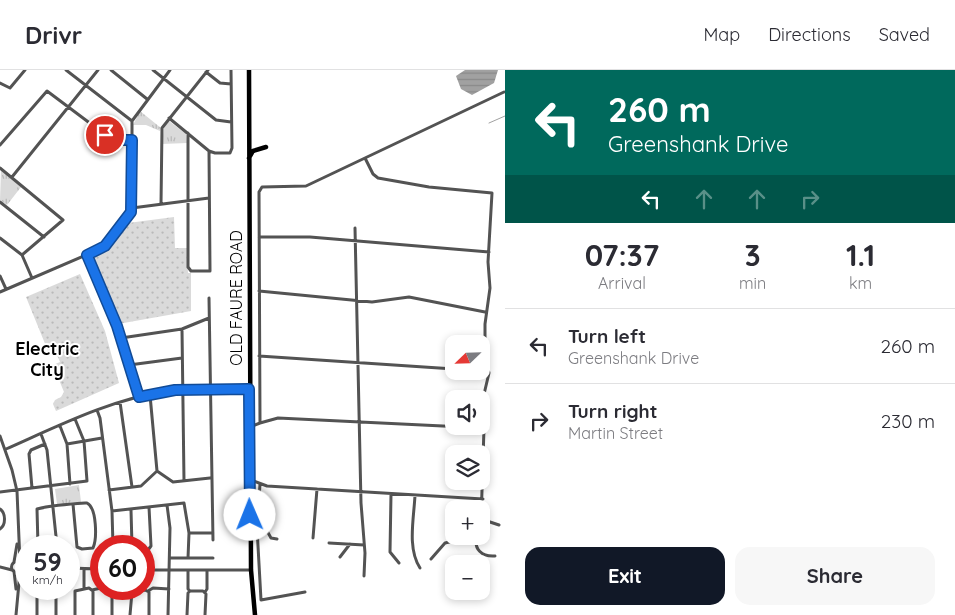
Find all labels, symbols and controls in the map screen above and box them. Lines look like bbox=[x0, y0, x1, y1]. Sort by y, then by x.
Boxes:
text: Drivr bbox=[25, 20, 82, 50]
text: Map bbox=[703, 23, 740, 46]
text: Directions bbox=[768, 23, 851, 46]
text: Saved bbox=[879, 23, 930, 46]
text: 260 m bbox=[608, 87, 711, 131]
icon: left bbox=[525, 90, 590, 155]
pin bbox=[84, 114, 126, 156]
icon: arrive bbox=[91, 121, 119, 149]
text: Greenshank Drive bbox=[608, 130, 788, 158]
icon: left bbox=[637, 185, 665, 213]
icon: ahead bbox=[690, 185, 718, 213]
icon: ahead bbox=[743, 185, 771, 213]
icon: right bbox=[796, 185, 824, 213]
street label: OLD FAURE ROAD bbox=[226, 230, 246, 366]
text: 07:37 bbox=[585, 236, 659, 274]
text: 3 bbox=[745, 236, 761, 274]
text: 1.1 bbox=[846, 236, 875, 274]
text: Arrival bbox=[598, 273, 646, 293]
text: min bbox=[739, 273, 766, 293]
text: km bbox=[849, 273, 872, 293]
text: Turn left bbox=[568, 324, 646, 348]
icon: left bbox=[525, 332, 553, 360]
text: 260 m bbox=[880, 334, 935, 358]
north arrow bbox=[445, 335, 490, 380]
map controls bbox=[445, 335, 490, 600]
district label: Electric City bbox=[15, 337, 79, 381]
text: Greenshank Drive bbox=[568, 348, 699, 368]
button: sound bbox=[445, 390, 490, 435]
text: Turn right bbox=[568, 399, 657, 423]
icon: right bbox=[525, 407, 553, 435]
text: 230 m bbox=[881, 409, 935, 433]
text: Martin Street bbox=[568, 423, 663, 443]
button: layers bbox=[445, 445, 490, 490]
position arrow bbox=[223, 488, 275, 540]
button: + bbox=[445, 500, 490, 545]
speed limit sign: 60 bbox=[90, 535, 155, 600]
text: 59 bbox=[33, 546, 62, 577]
button: Exit bbox=[525, 547, 725, 605]
button: Share bbox=[735, 547, 935, 605]
button: − bbox=[445, 555, 490, 600]
text: km/h bbox=[32, 572, 63, 587]

